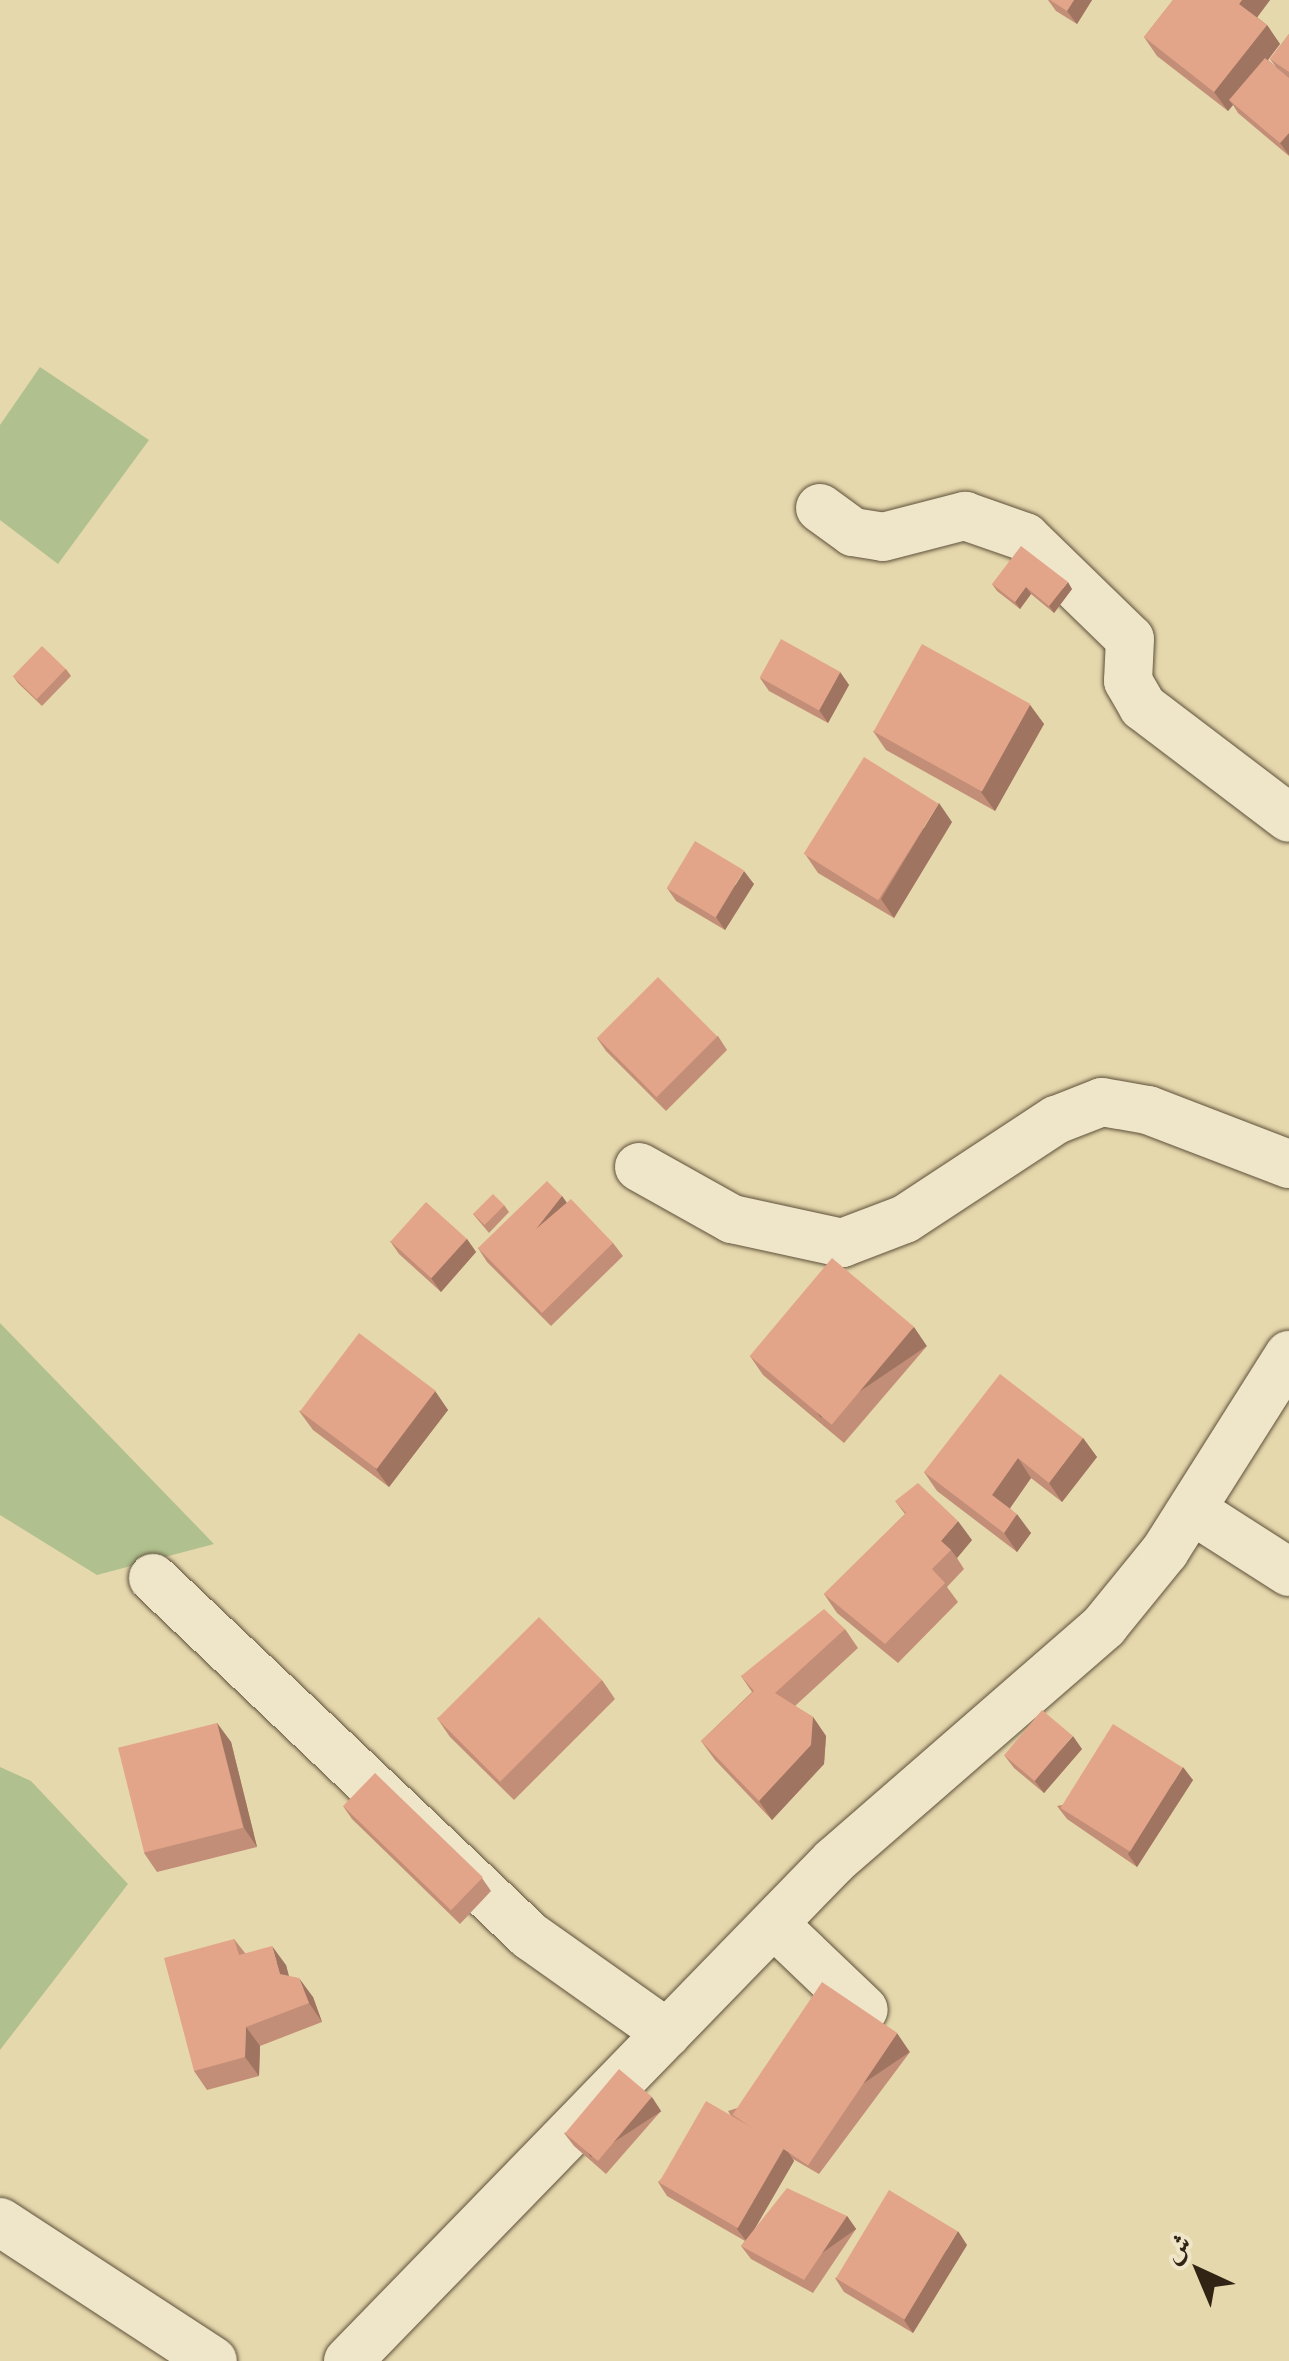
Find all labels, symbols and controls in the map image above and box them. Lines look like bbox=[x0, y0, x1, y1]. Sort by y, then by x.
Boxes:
north arrow bbox=[1149, 2221, 1249, 2321]
text: ش bbox=[1156, 2227, 1200, 2271]

